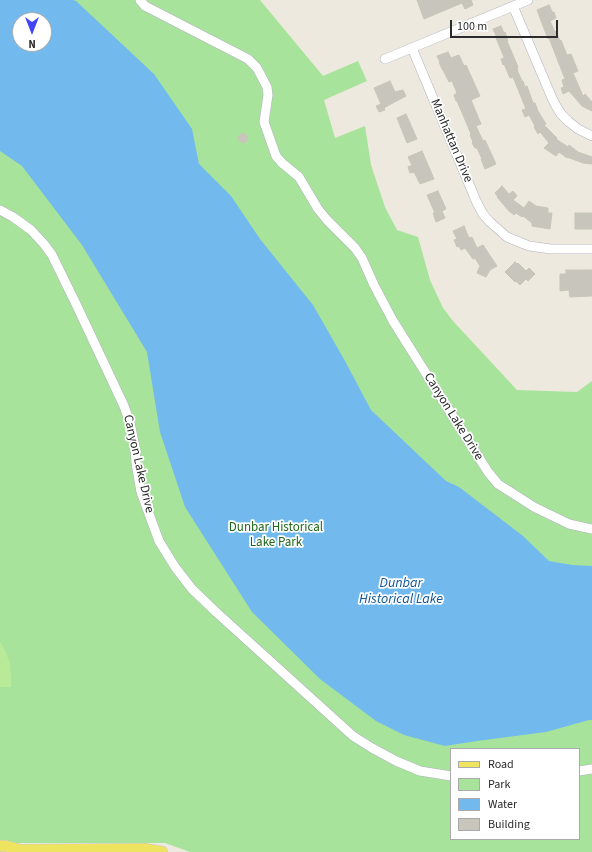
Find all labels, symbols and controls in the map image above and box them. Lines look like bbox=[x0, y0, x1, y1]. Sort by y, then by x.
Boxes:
north arrow bbox=[12, 12, 52, 52]
scale bar bbox=[452, 12, 560, 38]
text: 100 m bbox=[457, 18, 487, 35]
text: N bbox=[28, 36, 36, 51]
street label: Manhattan Drive bbox=[426, 97, 476, 185]
street label: Canyon Lake Drive bbox=[420, 370, 486, 464]
street label: Canyon Lake Drive bbox=[119, 413, 157, 515]
park label: Dunbar Historical Lake Park bbox=[229, 520, 323, 551]
water label: Dunbar Historical Lake bbox=[359, 576, 443, 608]
legend bbox=[450, 748, 580, 840]
text: Road bbox=[488, 756, 514, 773]
text: Park bbox=[488, 776, 510, 793]
text: Water bbox=[488, 796, 517, 813]
text: Building bbox=[488, 816, 530, 833]

